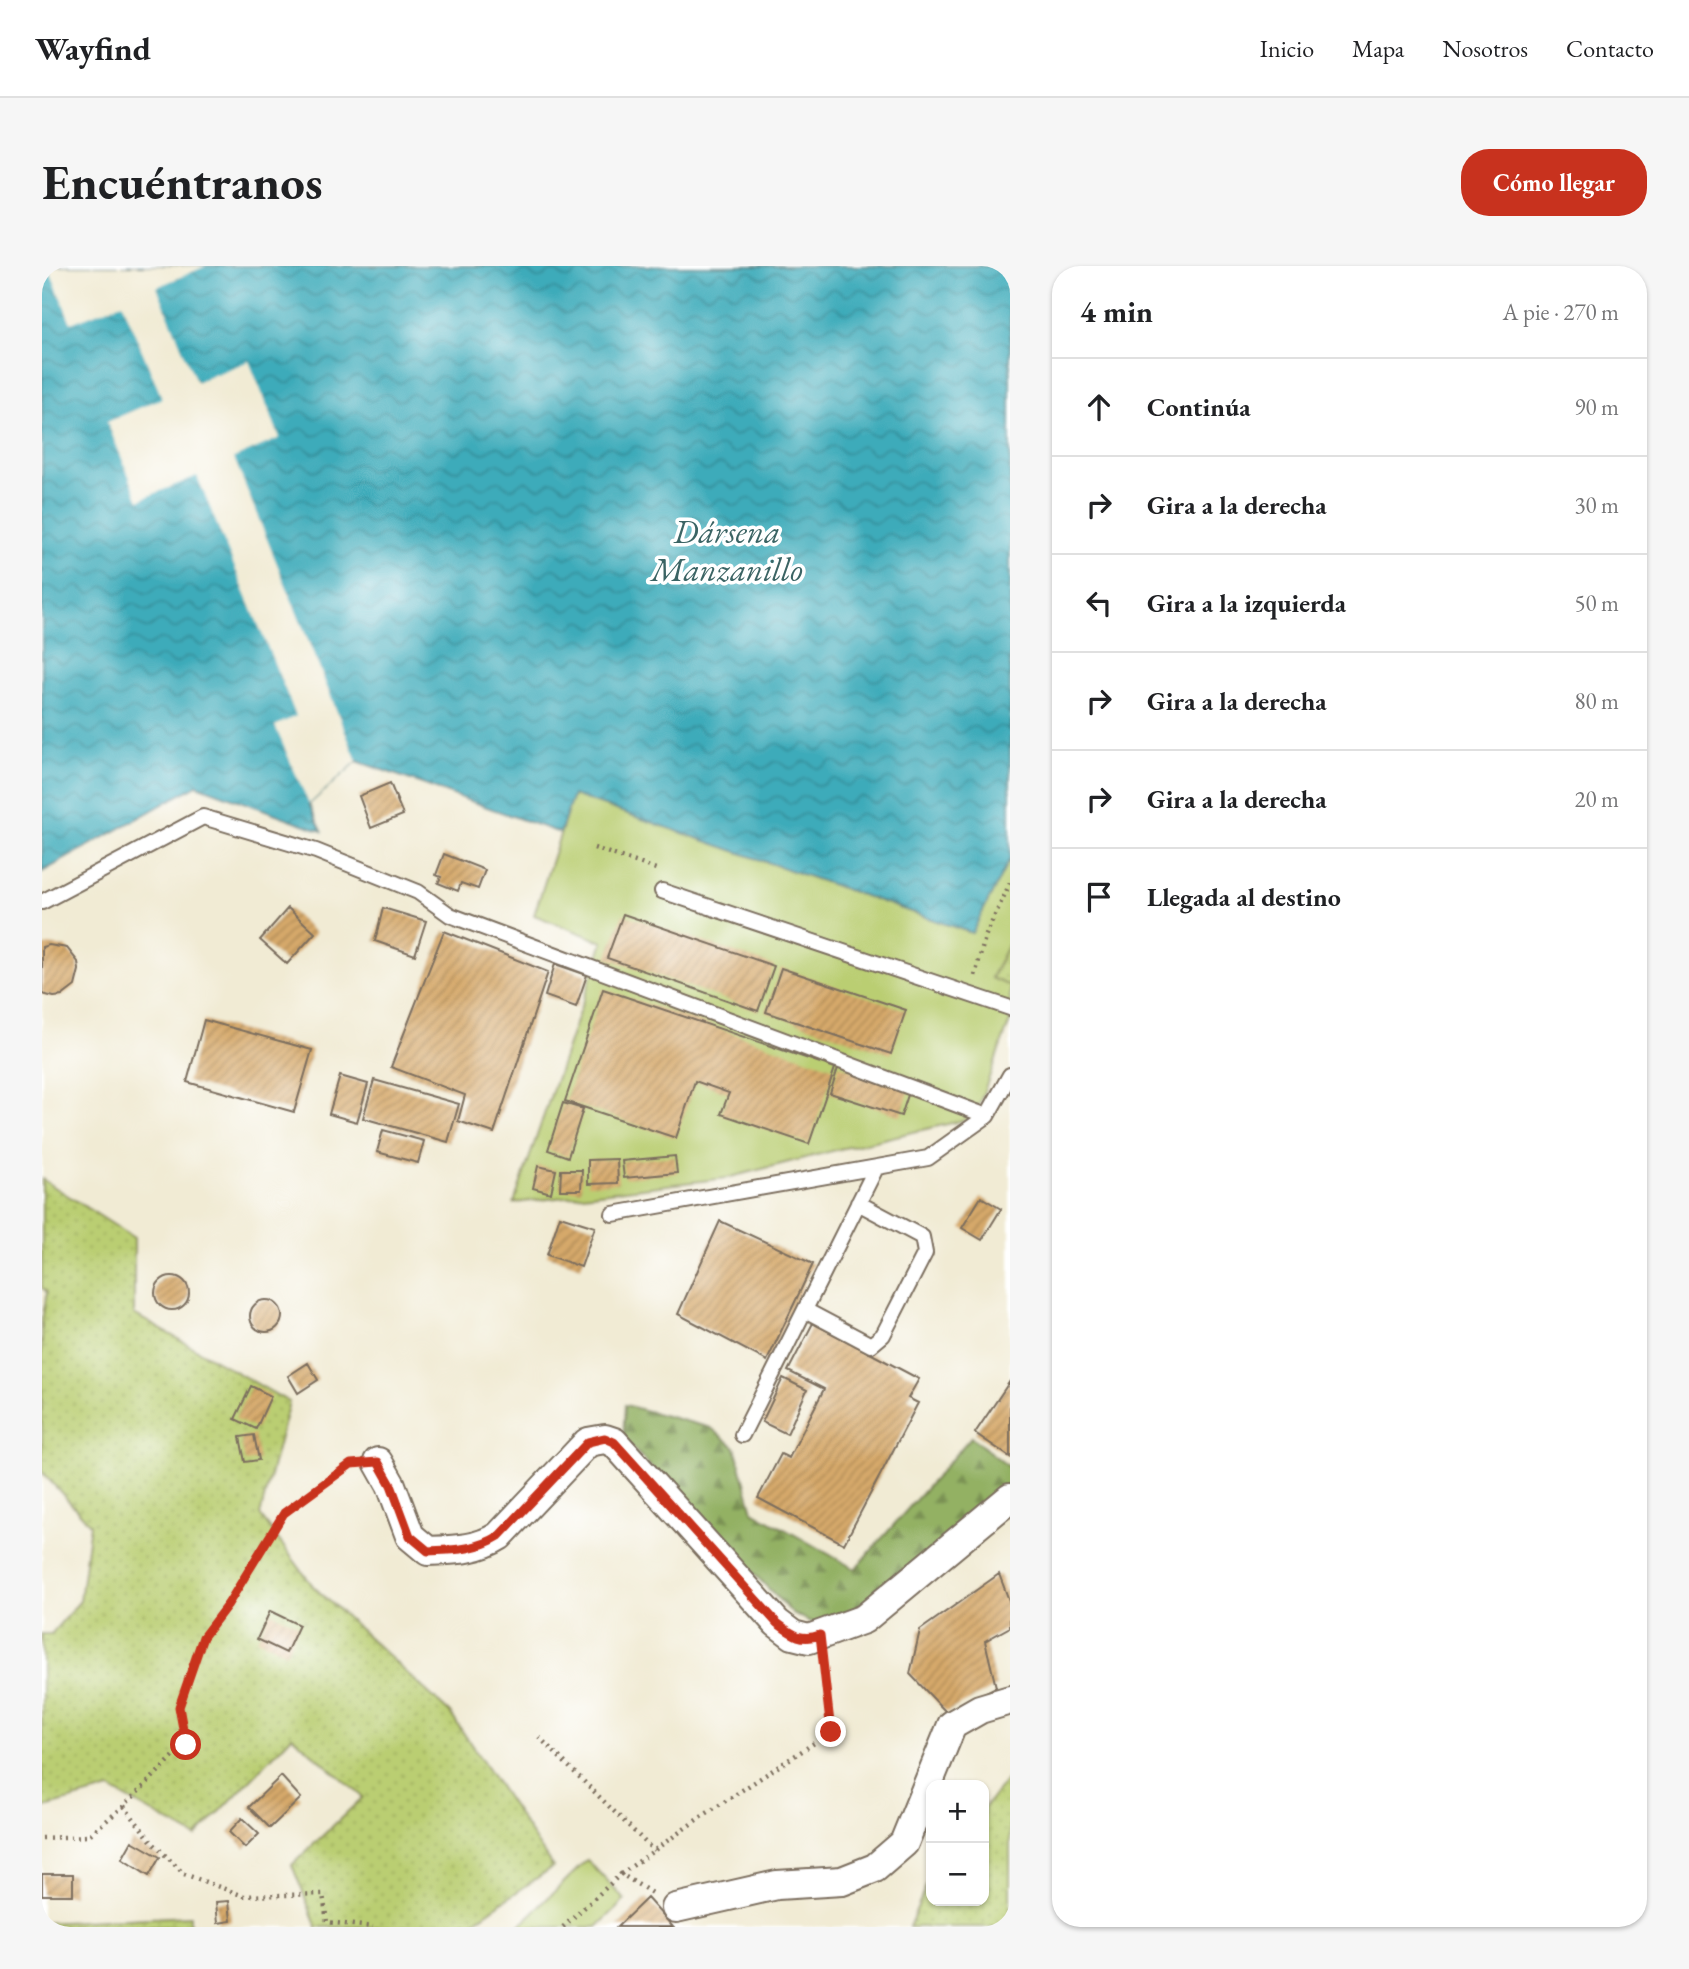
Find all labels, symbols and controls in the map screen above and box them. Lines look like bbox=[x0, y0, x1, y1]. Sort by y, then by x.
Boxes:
text: Wayfind bbox=[35, 27, 151, 70]
text: Inicio bbox=[1260, 33, 1314, 64]
text: Mapa bbox=[1352, 33, 1404, 64]
text: Nosotros bbox=[1442, 33, 1528, 64]
text: Contacto bbox=[1566, 33, 1654, 64]
button: Cómo llegar bbox=[1461, 149, 1647, 216]
text: Encuéntranos bbox=[42, 150, 323, 214]
text: 4 min bbox=[1080, 292, 1153, 331]
text: A pie · 270 m bbox=[1503, 297, 1619, 327]
icon: ahead bbox=[1080, 388, 1118, 426]
text: Continúa bbox=[1147, 390, 1251, 424]
text: 90 m bbox=[1574, 392, 1619, 422]
icon: right bbox=[1080, 486, 1118, 524]
text: Gira a la derecha bbox=[1147, 488, 1327, 522]
text: 30 m bbox=[1574, 490, 1619, 520]
water label: Dársena Manzanillo bbox=[649, 510, 803, 591]
icon: left bbox=[1080, 584, 1118, 622]
text: Gira a la izquierda bbox=[1147, 586, 1346, 620]
text: 50 m bbox=[1574, 588, 1619, 618]
icon: right bbox=[1080, 682, 1118, 720]
text: Gira a la derecha bbox=[1147, 684, 1327, 718]
text: 80 m bbox=[1574, 686, 1619, 716]
icon: right bbox=[1080, 780, 1118, 818]
text: Gira a la derecha bbox=[1147, 782, 1327, 816]
text: 20 m bbox=[1574, 784, 1619, 814]
icon: arrive bbox=[1080, 878, 1118, 916]
text: Llegada al destino bbox=[1147, 880, 1341, 914]
route end bbox=[815, 1716, 846, 1747]
route start bbox=[170, 1729, 201, 1760]
map controls bbox=[926, 1780, 989, 1906]
button: + bbox=[926, 1780, 989, 1843]
button: − bbox=[926, 1843, 989, 1906]

